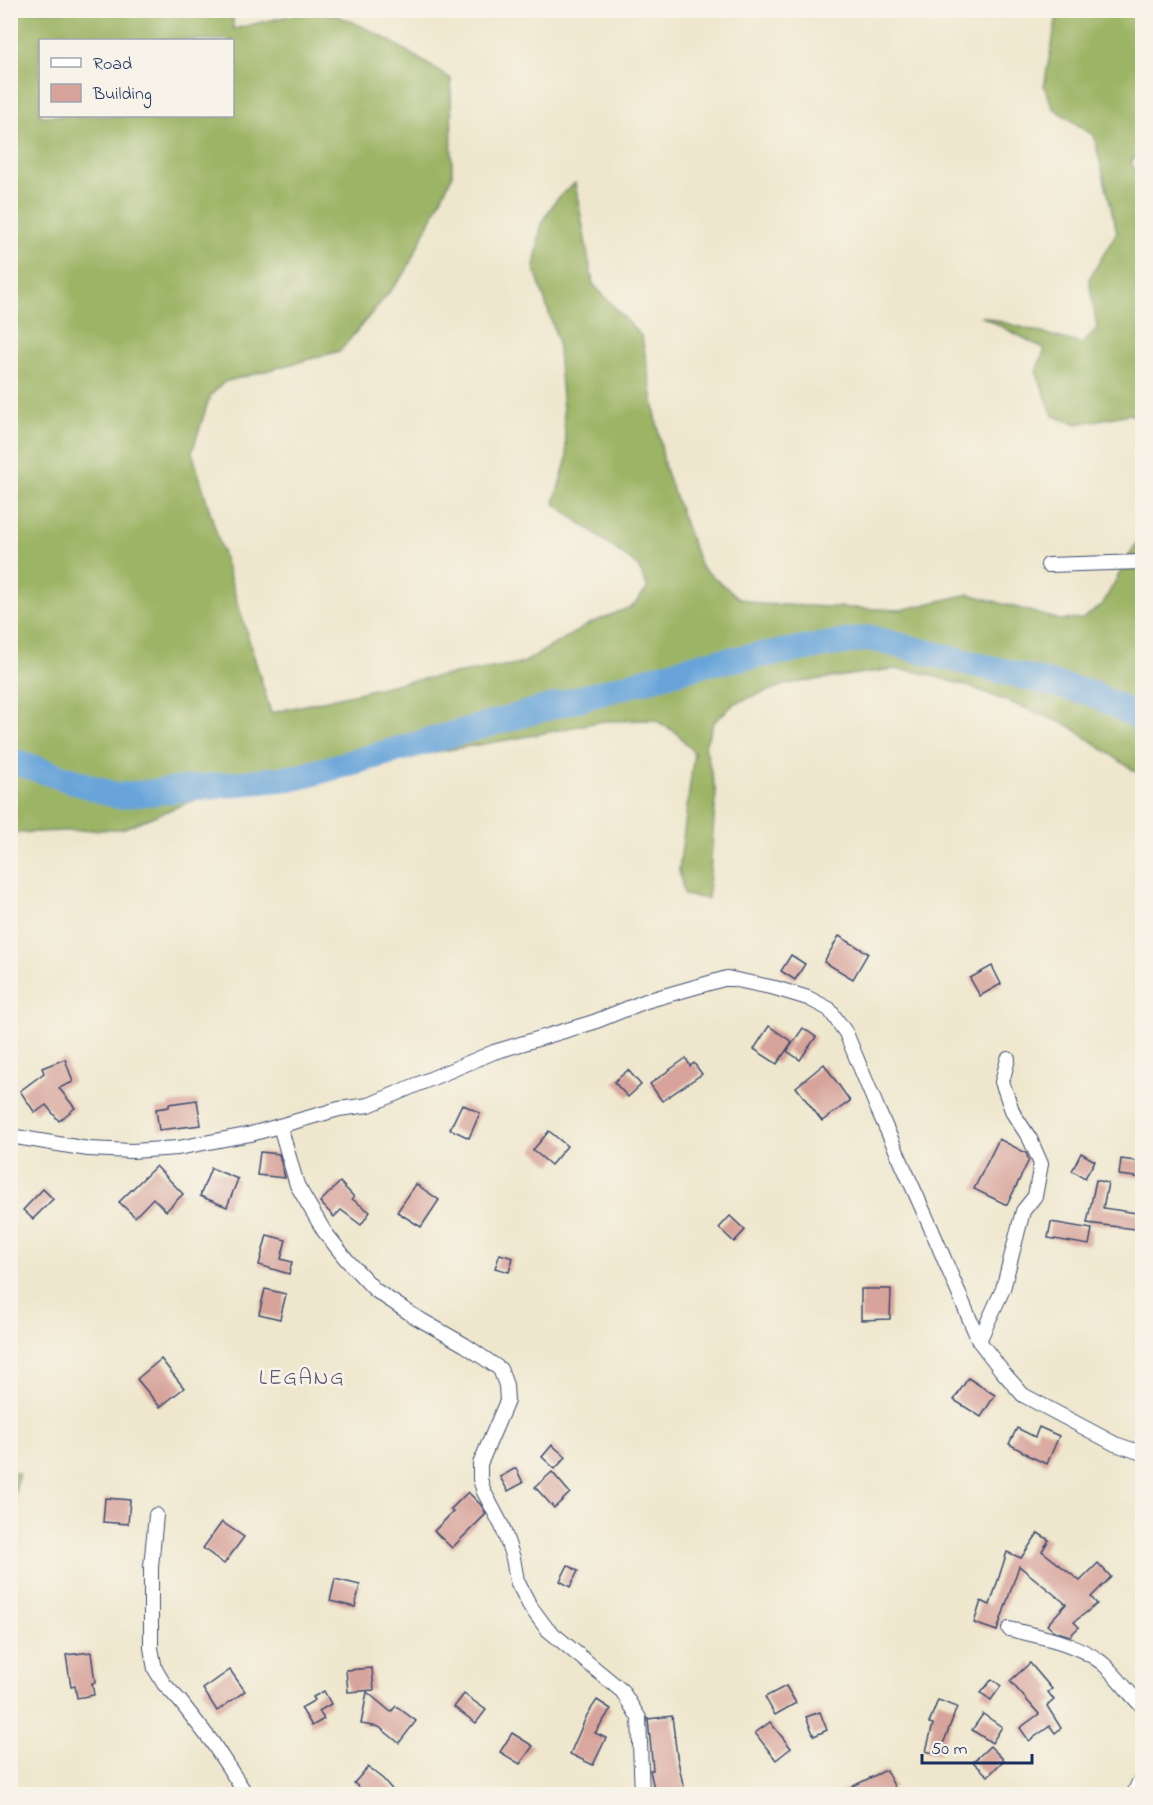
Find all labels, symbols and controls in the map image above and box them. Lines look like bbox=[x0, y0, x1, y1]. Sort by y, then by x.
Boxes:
legend bbox=[39, 39, 234, 117]
text: Road bbox=[93, 52, 132, 78]
text: Building bbox=[92, 82, 152, 109]
district label: LEGANG bbox=[259, 1363, 345, 1395]
scale bar bbox=[922, 1727, 1032, 1765]
text: 50 m bbox=[931, 1737, 968, 1763]

